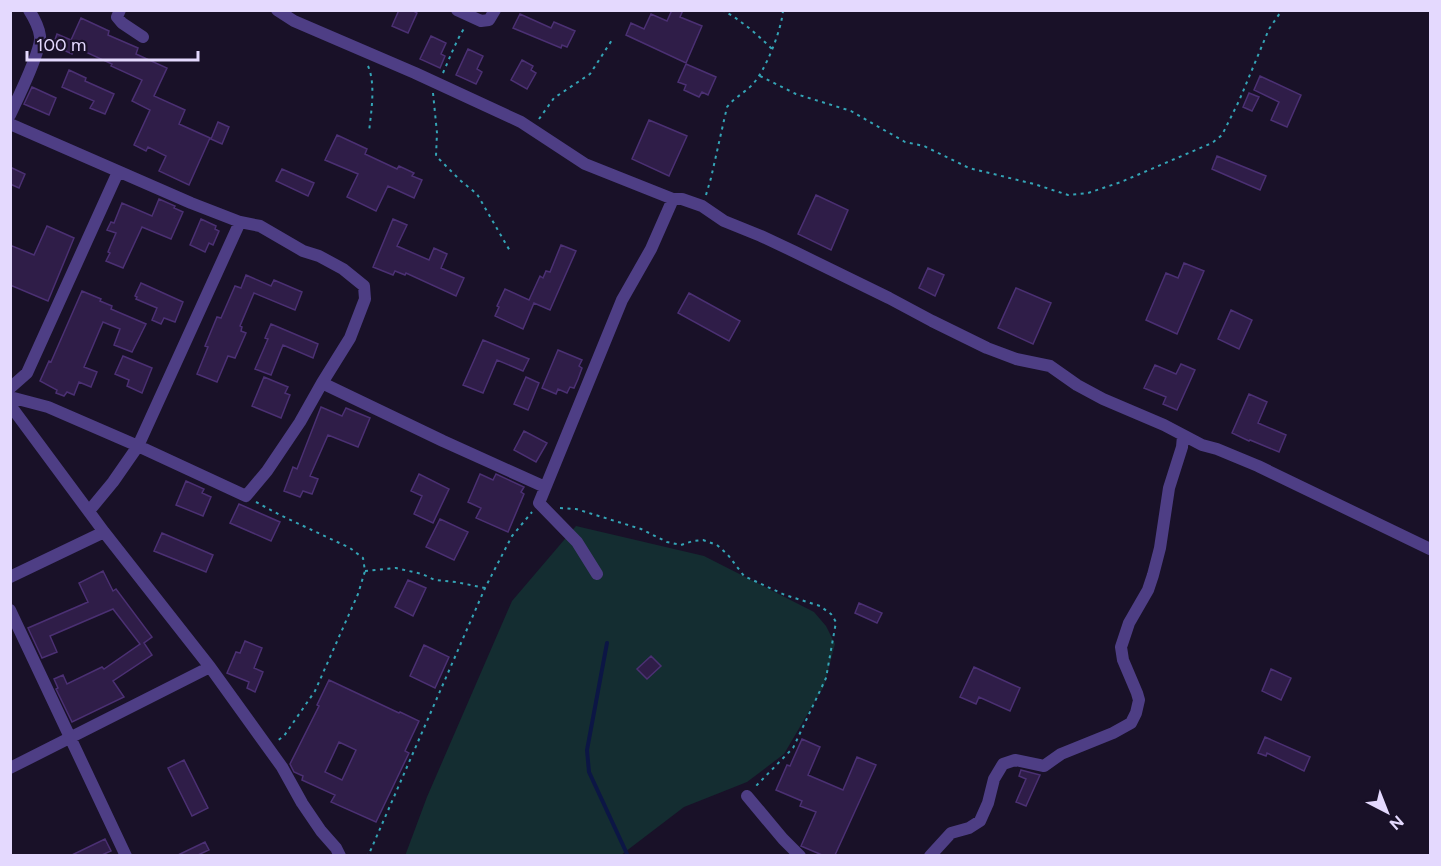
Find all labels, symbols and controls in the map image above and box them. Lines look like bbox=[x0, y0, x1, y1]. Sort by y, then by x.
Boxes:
scale bar bbox=[27, 24, 198, 62]
text: 100 m bbox=[36, 34, 86, 56]
north arrow bbox=[1357, 782, 1417, 842]
text: N bbox=[1386, 812, 1408, 834]

